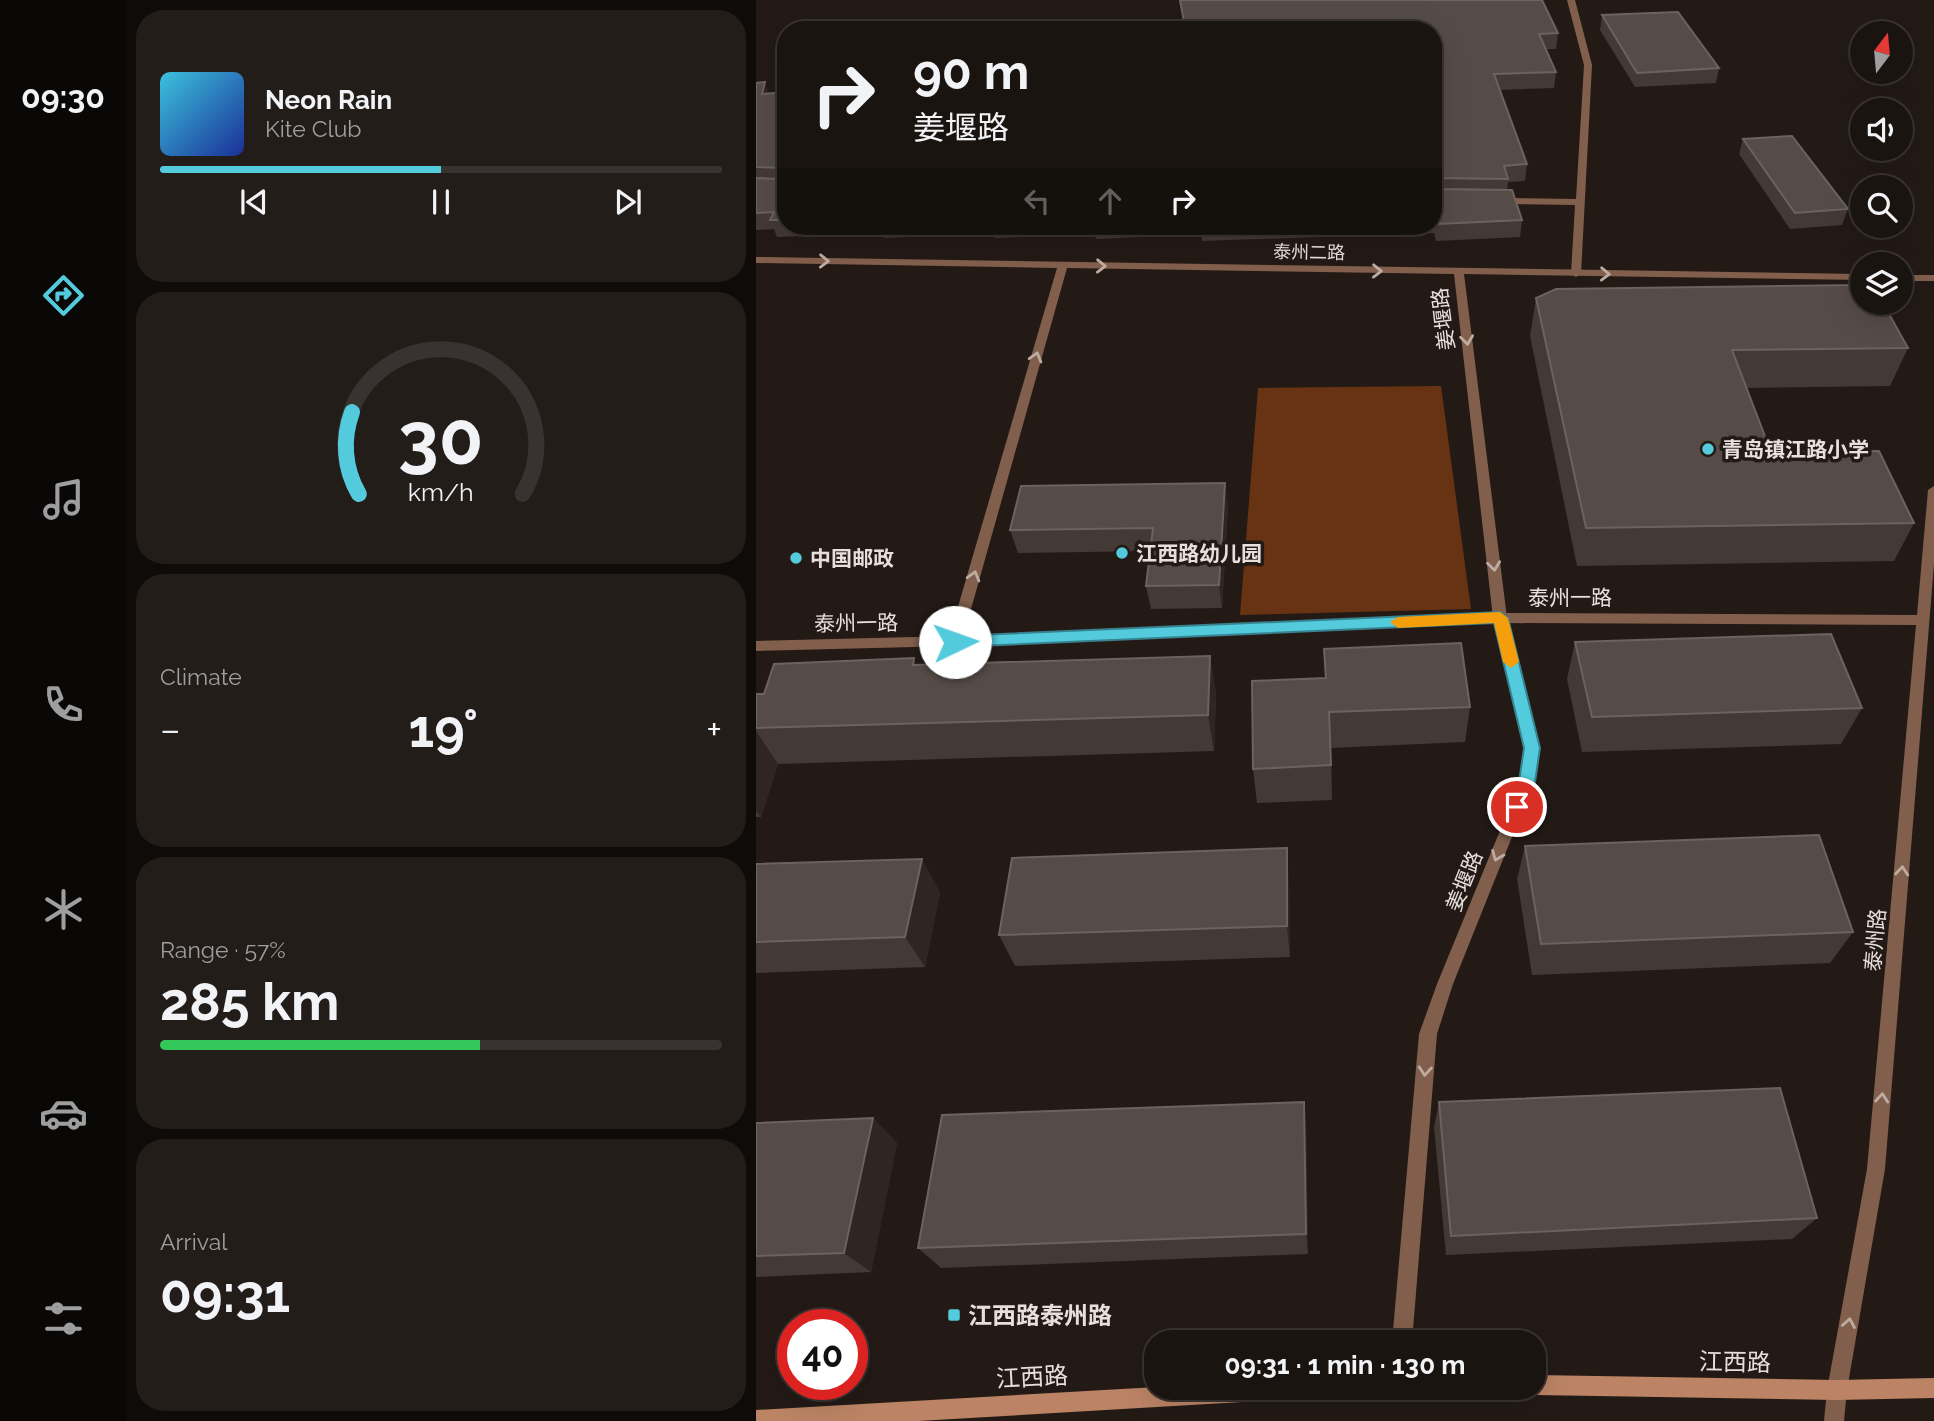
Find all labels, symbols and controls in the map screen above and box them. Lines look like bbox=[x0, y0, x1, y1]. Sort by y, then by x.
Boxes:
north arrow bbox=[1850, 21, 1913, 84]
map controls bbox=[1850, 21, 1913, 315]
text: 90 m bbox=[913, 43, 1029, 100]
icon: right bbox=[798, 49, 889, 140]
text: 09:30 bbox=[21, 78, 105, 115]
text: Neon Rain bbox=[265, 85, 392, 115]
button: sound bbox=[1850, 98, 1913, 161]
text: 姜堰路 bbox=[913, 109, 1009, 146]
text: Kite Club bbox=[265, 115, 362, 142]
button: search bbox=[1850, 175, 1913, 238]
icon: left bbox=[1018, 182, 1056, 220]
icon: ahead bbox=[1091, 182, 1129, 220]
icon: right bbox=[1164, 182, 1202, 220]
icon: previous bbox=[235, 183, 273, 221]
icon: pause bbox=[422, 183, 460, 221]
icon: next bbox=[609, 183, 647, 221]
street label: 泰州二路 bbox=[1273, 241, 1345, 263]
button: layers bbox=[1850, 252, 1913, 315]
one-way arrow bbox=[819, 254, 830, 269]
one-way arrow bbox=[1096, 258, 1106, 274]
one-way arrow bbox=[1372, 263, 1383, 279]
one-way arrow bbox=[1600, 266, 1610, 282]
icon: directions bbox=[39, 271, 88, 320]
street label: 姜堰路 bbox=[1427, 286, 1459, 352]
one-way arrow bbox=[1459, 334, 1474, 346]
one-way arrow bbox=[1028, 351, 1043, 363]
text: 30 bbox=[398, 397, 484, 482]
place label: 青岛镇江路小学 bbox=[1722, 437, 1869, 462]
marker: 青岛镇江路小学 bbox=[1700, 441, 1716, 457]
icon: music bbox=[39, 475, 88, 524]
text: km/h bbox=[408, 477, 474, 507]
place label: 江西路幼儿园 bbox=[1136, 541, 1262, 566]
marker: 江西路幼儿园 bbox=[1114, 545, 1130, 561]
place label: 中国邮政 bbox=[810, 546, 894, 571]
marker: 中国邮政 bbox=[788, 550, 804, 566]
one-way arrow bbox=[1487, 560, 1502, 572]
one-way arrow bbox=[965, 570, 980, 582]
street label: 泰州一路 bbox=[1528, 585, 1612, 610]
position arrow bbox=[918, 605, 992, 679]
street label: 泰州一路 bbox=[814, 610, 898, 636]
text: Climate bbox=[160, 663, 242, 690]
icon: phone bbox=[39, 680, 88, 729]
text: 19° bbox=[409, 698, 478, 759]
text: − bbox=[160, 707, 180, 752]
text: + bbox=[706, 707, 722, 752]
pin bbox=[1487, 777, 1547, 837]
icon: arrive bbox=[1498, 788, 1536, 826]
street label: 姜堰路 bbox=[1441, 847, 1487, 915]
one-way arrow bbox=[1491, 850, 1505, 862]
one-way arrow bbox=[1894, 866, 1909, 877]
icon: climate bbox=[39, 885, 88, 934]
street label: 泰州路 bbox=[1860, 908, 1890, 972]
text: Range · 57% bbox=[160, 936, 286, 963]
text: 285 km bbox=[160, 971, 339, 1032]
one-way arrow bbox=[1418, 1066, 1433, 1077]
icon: car bbox=[39, 1089, 88, 1138]
one-way arrow bbox=[1874, 1092, 1889, 1103]
text: Arrival bbox=[160, 1228, 227, 1255]
text: 09:31 bbox=[160, 1263, 290, 1324]
icon: filters bbox=[39, 1294, 88, 1343]
place label: 江西路泰州路 bbox=[968, 1301, 1112, 1330]
marker: 江西路泰州路 bbox=[946, 1307, 962, 1323]
speed limit sign: 40 bbox=[777, 1309, 868, 1400]
one-way arrow bbox=[1841, 1317, 1856, 1329]
street label: 江西路 bbox=[1699, 1347, 1771, 1377]
text: 09:31 · 1 min · 130 m bbox=[1224, 1350, 1466, 1380]
street label: 江西路 bbox=[995, 1361, 1069, 1393]

